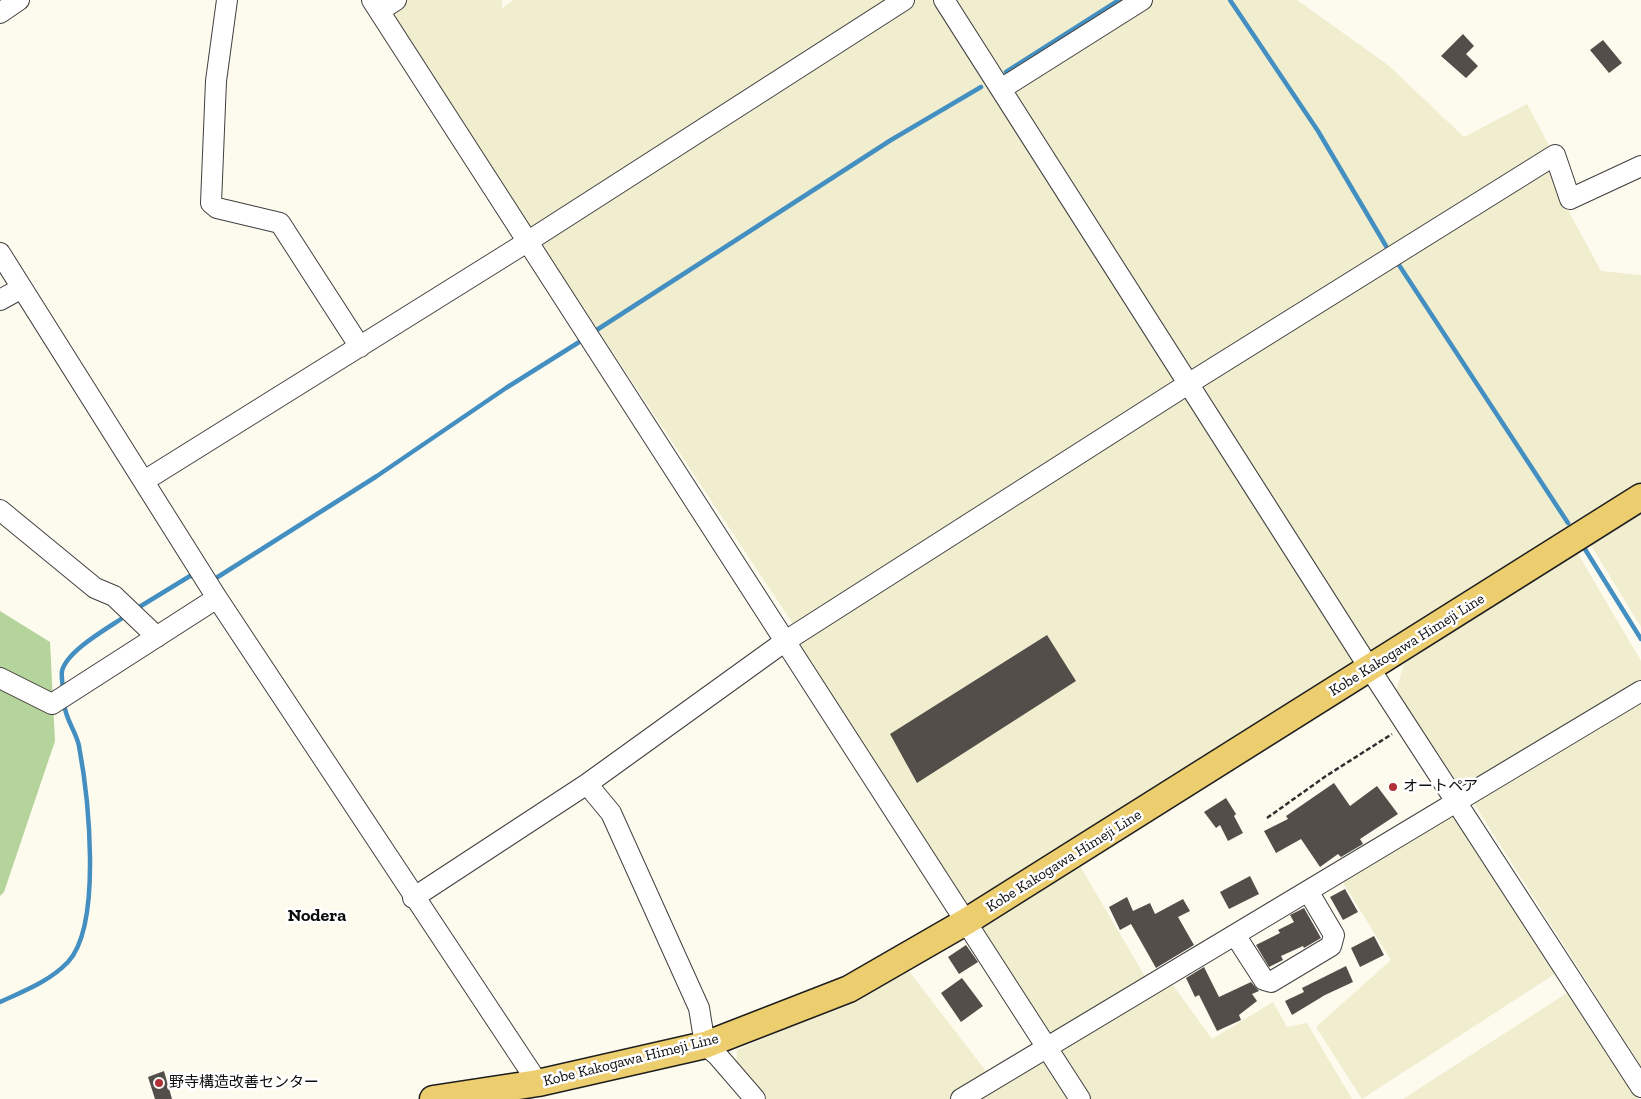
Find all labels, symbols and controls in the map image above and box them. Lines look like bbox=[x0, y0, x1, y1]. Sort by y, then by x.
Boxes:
street label: Kobe Kakogawa Himeji Line bbox=[1326, 590, 1488, 700]
place label: オートペア bbox=[1403, 778, 1478, 796]
marker: オートペア bbox=[1387, 781, 1399, 793]
street label: Kobe Kakogawa Himeji Line bbox=[983, 806, 1145, 916]
district label: Nodera bbox=[288, 905, 346, 927]
street label: Kobe Kakogawa Himeji Line bbox=[542, 1030, 720, 1090]
place label: 野寺構造改善センター bbox=[169, 1074, 319, 1092]
marker: 野寺構造改善センター bbox=[153, 1077, 165, 1089]

